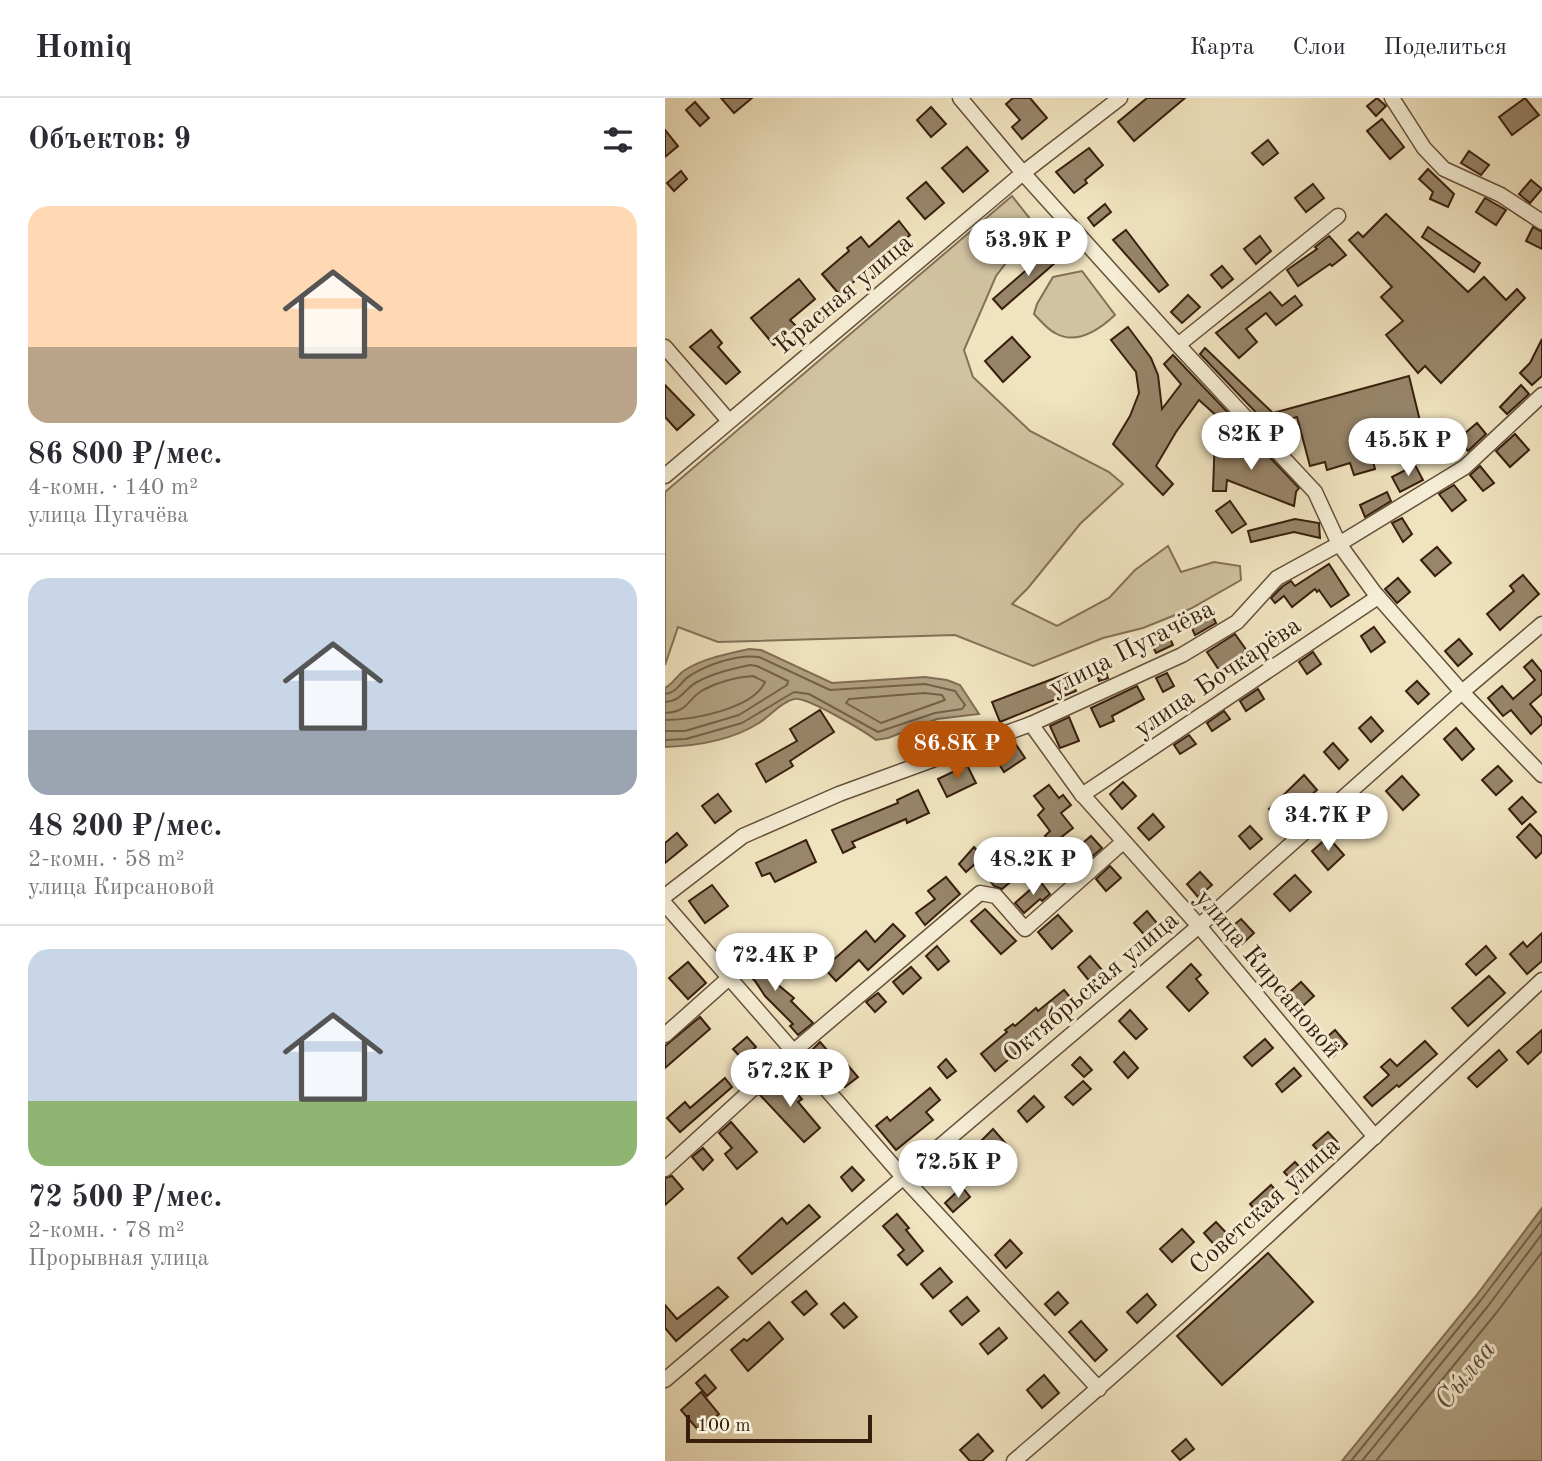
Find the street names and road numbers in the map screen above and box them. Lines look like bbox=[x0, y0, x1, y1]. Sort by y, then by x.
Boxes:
street label: Красная улица bbox=[770, 230, 918, 359]
street label: улица Пугачёва bbox=[1045, 596, 1219, 702]
street label: улица Бочкарёва bbox=[1130, 612, 1306, 743]
street label: улица Кирсановой bbox=[1190, 885, 1345, 1063]
street label: Октябрьская улица bbox=[999, 907, 1184, 1068]
street label: Советская улица bbox=[1185, 1133, 1345, 1280]

